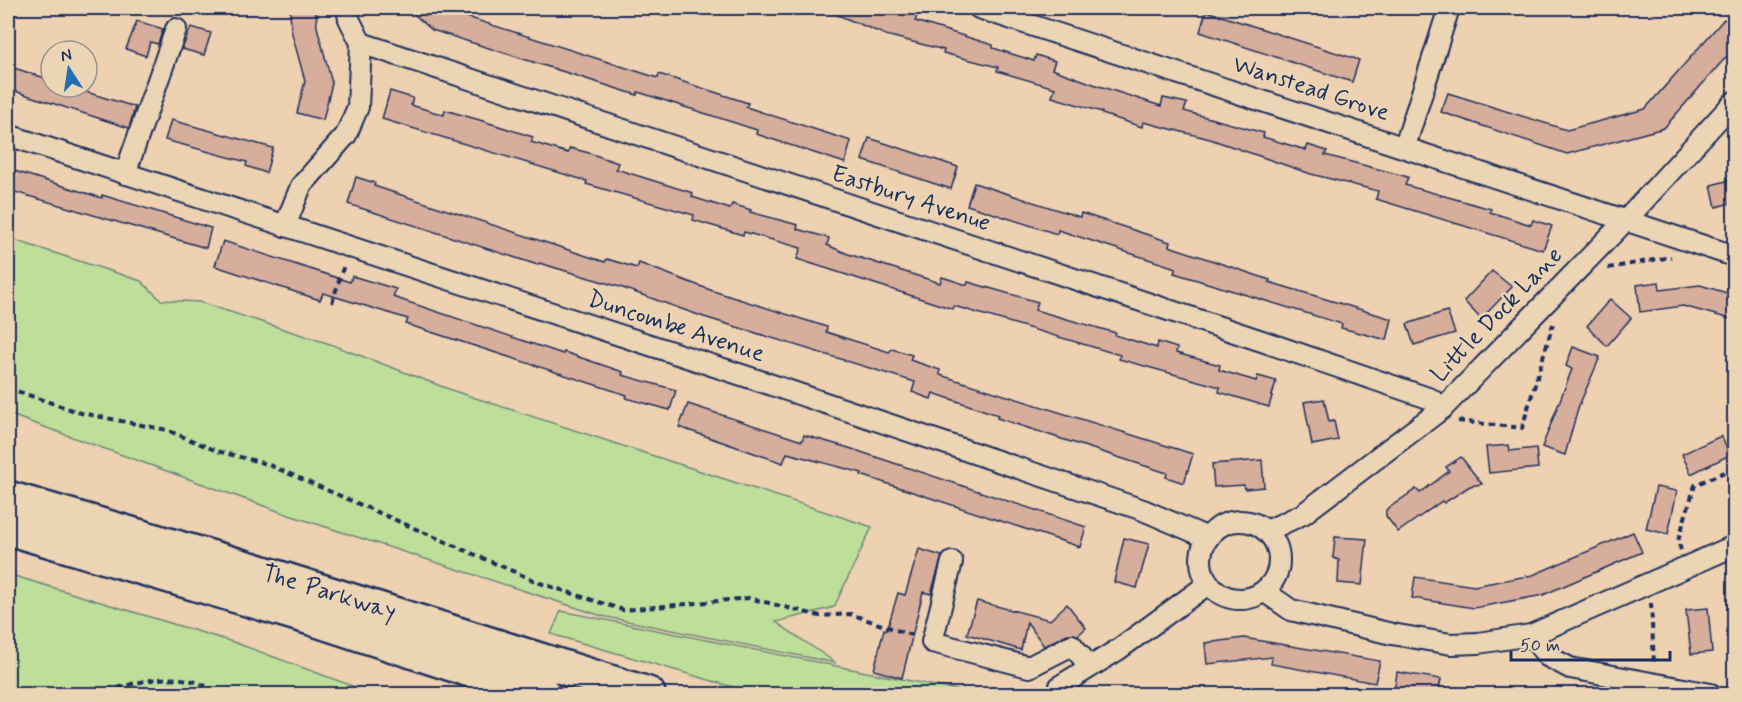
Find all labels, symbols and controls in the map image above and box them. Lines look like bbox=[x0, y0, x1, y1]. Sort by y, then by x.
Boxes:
north arrow bbox=[39, 39, 99, 99]
text: N bbox=[59, 44, 74, 67]
street label: Wanstead Grove bbox=[1229, 49, 1393, 129]
street label: Eastbury Avenue bbox=[828, 159, 994, 239]
street label: Little Dock Lane bbox=[1424, 241, 1570, 389]
street label: Duncombe Avenue bbox=[583, 284, 769, 370]
street label: The Parkway bbox=[258, 558, 400, 628]
scale bar bbox=[1511, 624, 1670, 662]
text: 50 m bbox=[1520, 634, 1560, 658]

